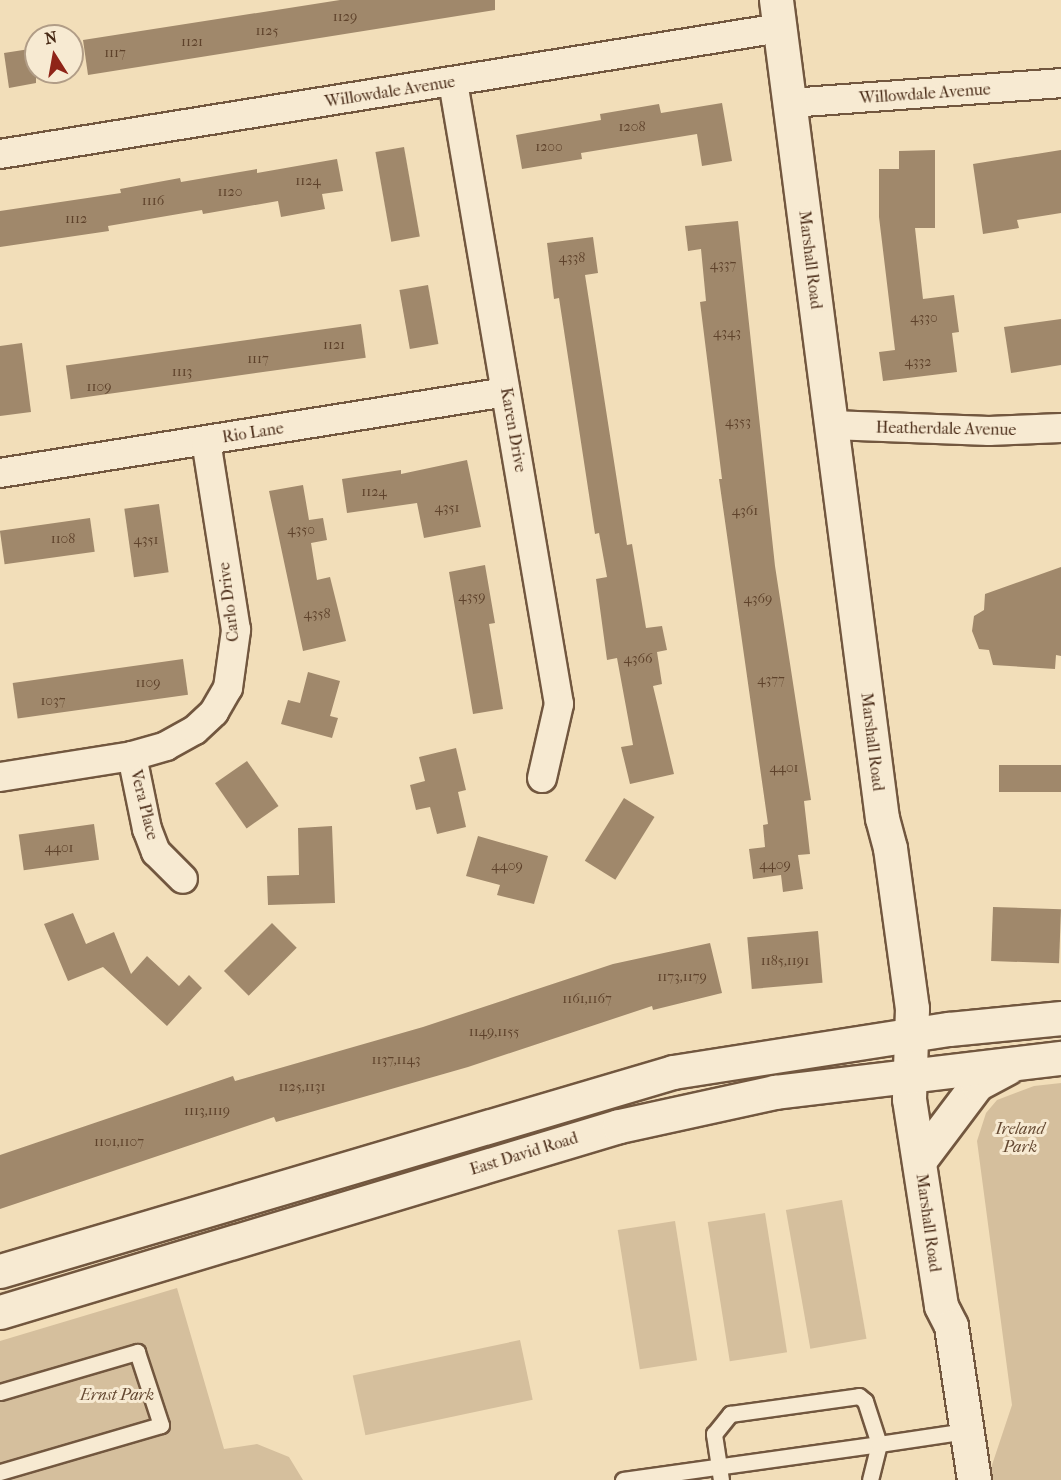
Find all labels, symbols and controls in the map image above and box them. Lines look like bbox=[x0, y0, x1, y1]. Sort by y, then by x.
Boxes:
house number: 1129 bbox=[333, 9, 357, 25]
house number: 1125 bbox=[255, 23, 279, 39]
north arrow bbox=[24, 24, 84, 84]
text: N bbox=[43, 27, 59, 48]
house number: 1121 bbox=[181, 34, 203, 50]
house number: 1117 bbox=[104, 45, 126, 61]
street label: Willowdale Avenue bbox=[323, 72, 457, 112]
street label: Willowdale Avenue bbox=[859, 80, 991, 108]
house number: 1208 bbox=[619, 119, 645, 135]
house number: 1200 bbox=[535, 139, 563, 155]
house number: 1124 bbox=[295, 173, 321, 189]
house number: 1120 bbox=[218, 184, 242, 200]
house number: 1116 bbox=[142, 193, 164, 209]
street label: Marshall Road bbox=[794, 210, 826, 310]
house number: 1112 bbox=[65, 211, 87, 227]
house number: 4338 bbox=[559, 250, 585, 266]
house number: 4337 bbox=[710, 257, 736, 273]
house number: 4330 bbox=[910, 310, 938, 326]
house number: 4343 bbox=[713, 325, 741, 341]
house number: 1121 bbox=[323, 337, 345, 353]
house number: 1117 bbox=[247, 351, 269, 367]
house number: 4332 bbox=[905, 354, 931, 370]
house number: 1113 bbox=[172, 364, 192, 380]
house number: 1109 bbox=[87, 379, 111, 395]
street label: Karen Drive bbox=[496, 386, 530, 474]
house number: 4353 bbox=[725, 414, 751, 430]
street label: Heatherdale Avenue bbox=[876, 418, 1016, 440]
street label: Rio Lane bbox=[221, 419, 285, 447]
house number: 1124 bbox=[361, 484, 387, 500]
house number: 4351 bbox=[434, 500, 460, 516]
house number: 4361 bbox=[732, 503, 758, 519]
house number: 4350 bbox=[287, 522, 315, 538]
house number: 1108 bbox=[51, 531, 75, 547]
house number: 4351 bbox=[133, 532, 159, 548]
street label: Carlo Drive bbox=[215, 561, 243, 643]
house number: 4359 bbox=[458, 589, 486, 605]
house number: 4369 bbox=[744, 591, 772, 607]
house number: 4358 bbox=[303, 606, 331, 622]
house number: 4366 bbox=[623, 651, 653, 667]
house number: 4377 bbox=[757, 672, 785, 688]
house number: 1109 bbox=[136, 675, 160, 691]
street label: Marshall Road bbox=[856, 692, 888, 792]
house number: 1037 bbox=[40, 693, 66, 709]
house number: 4401 bbox=[769, 760, 799, 776]
street label: Vera Place bbox=[126, 768, 162, 842]
house number: 4401 bbox=[44, 840, 74, 856]
house number: 4409 bbox=[759, 857, 791, 873]
house number: 4409 bbox=[491, 858, 523, 874]
house number: 1185,1191 bbox=[761, 953, 809, 969]
house number: 1173,1179 bbox=[657, 969, 707, 985]
house number: 1161,1167 bbox=[562, 991, 612, 1007]
house number: 1149,1155 bbox=[469, 1024, 519, 1040]
house number: 1137,1143 bbox=[371, 1052, 421, 1068]
house number: 1125,1131 bbox=[279, 1079, 325, 1095]
house number: 1113,1119 bbox=[184, 1103, 230, 1119]
park label: Ireland Park bbox=[995, 1119, 1045, 1157]
street label: East David Road bbox=[468, 1128, 580, 1180]
house number: 1101,1107 bbox=[94, 1134, 144, 1150]
street label: Marshall Road bbox=[912, 1173, 944, 1273]
park label: Ernst Park bbox=[80, 1385, 154, 1405]

